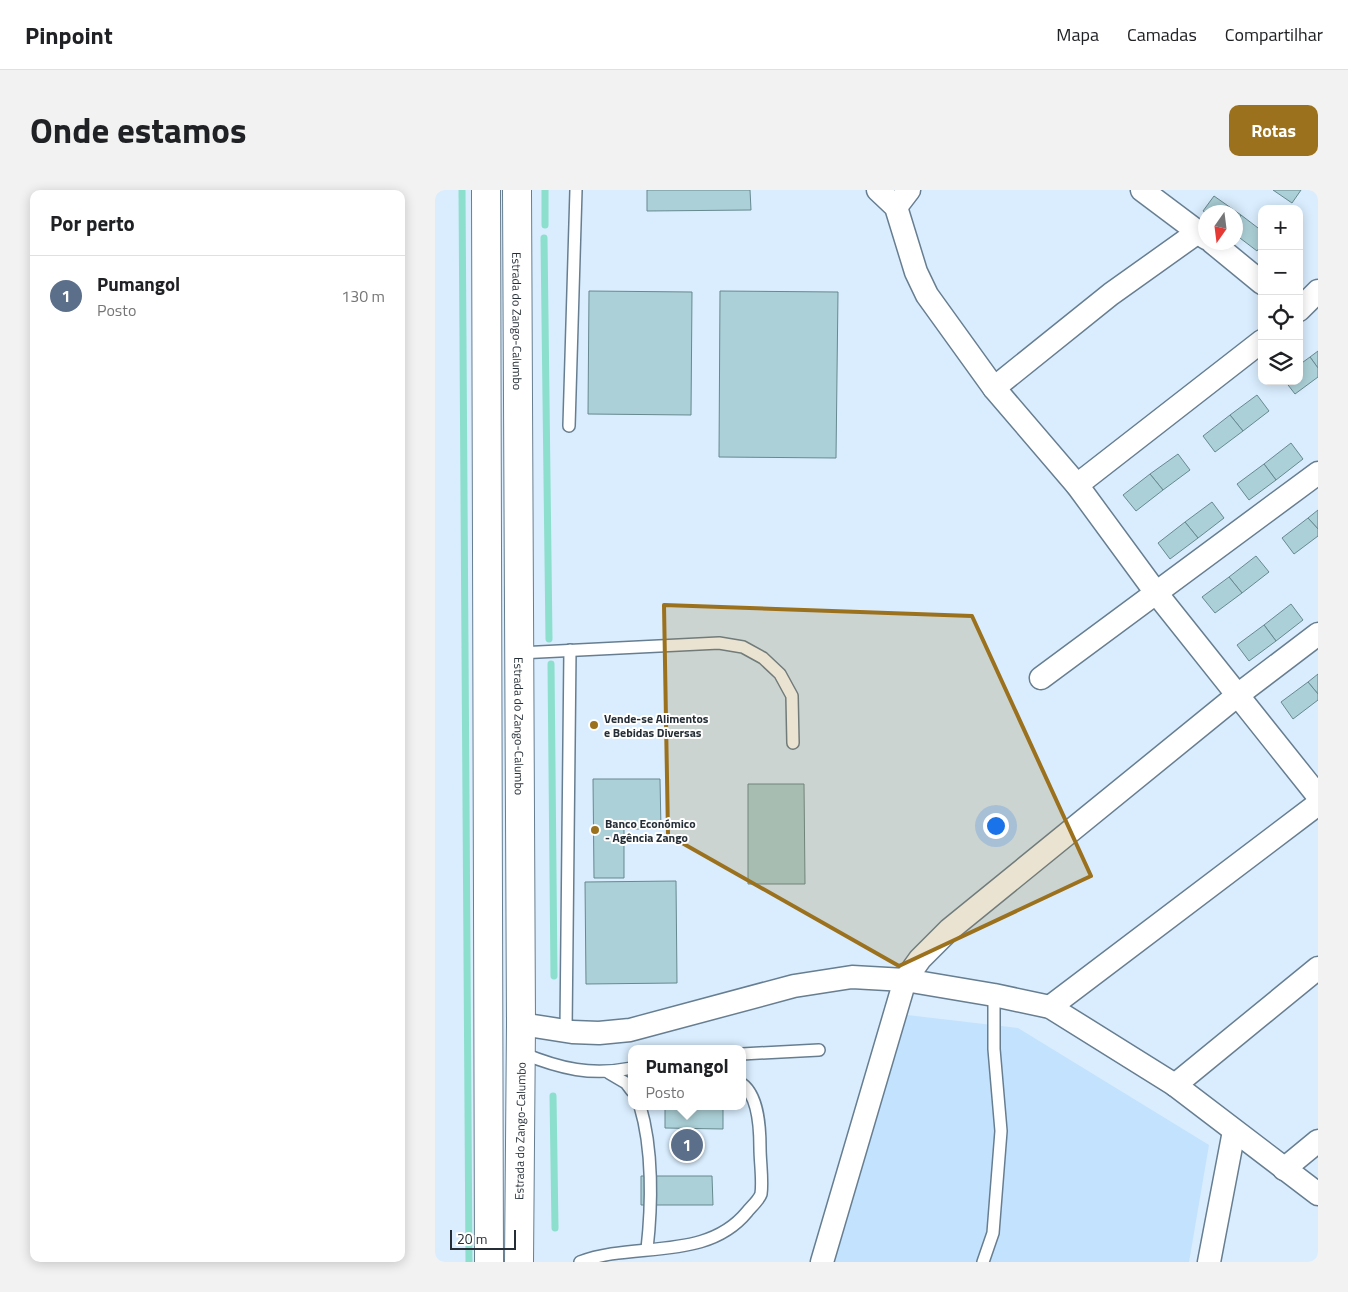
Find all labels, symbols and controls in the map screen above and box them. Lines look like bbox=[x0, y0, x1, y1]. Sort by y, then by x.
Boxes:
text: Pinpoint bbox=[25, 17, 113, 53]
text: Mapa bbox=[1056, 21, 1099, 48]
text: Camadas bbox=[1127, 21, 1197, 48]
text: Compartilhar bbox=[1225, 21, 1323, 48]
text: Onde estamos bbox=[30, 103, 246, 157]
button: Rotas bbox=[1229, 105, 1318, 156]
north arrow bbox=[1198, 205, 1243, 250]
map controls bbox=[1258, 205, 1303, 385]
button: + bbox=[1258, 205, 1303, 250]
text: Por perto bbox=[50, 207, 135, 239]
button: − bbox=[1258, 250, 1303, 295]
street label: Estrada do Zango-Calumbo bbox=[508, 252, 527, 390]
text: Pumangol bbox=[97, 269, 180, 298]
text: 1 bbox=[62, 284, 70, 308]
text: 130 m bbox=[341, 284, 385, 308]
button: locate bbox=[1258, 295, 1303, 340]
text: Posto bbox=[97, 298, 136, 322]
button: layers bbox=[1258, 340, 1303, 385]
street label: Estrada do Zango-Calumbo bbox=[510, 657, 529, 795]
place label: Vende-se Alimentos e Bebidas Diversas bbox=[604, 709, 709, 742]
marker: Vende-se Alimentos e Bebidas Diversas bbox=[588, 719, 600, 731]
your location bbox=[983, 813, 1009, 839]
place label: Banco Económico - Agência Zango bbox=[605, 814, 696, 847]
marker: Banco Económico - Agência Zango bbox=[589, 824, 601, 836]
popup bbox=[628, 1045, 746, 1110]
text: Pumangol bbox=[645, 1051, 729, 1080]
street label: Estrada do Zango-Calumbo bbox=[509, 1062, 531, 1200]
text: Posto bbox=[645, 1080, 685, 1104]
pin: 1 bbox=[671, 1126, 703, 1164]
scale bar bbox=[450, 1227, 516, 1250]
text: 20 m bbox=[457, 1228, 487, 1249]

